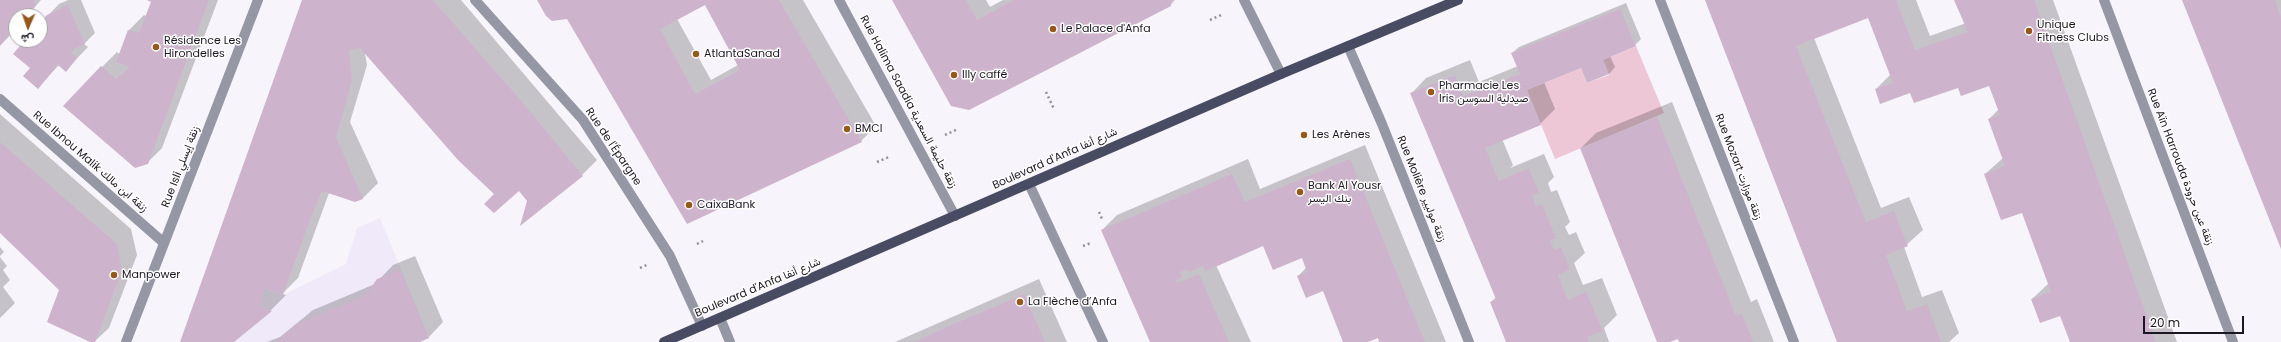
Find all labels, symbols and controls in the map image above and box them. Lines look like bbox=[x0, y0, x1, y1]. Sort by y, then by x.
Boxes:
north arrow bbox=[8, 8, 48, 48]
street label: Rue Halima Saadia زنقة حليمة السعدية bbox=[857, 13, 959, 191]
place label: Unique Fitness Clubs bbox=[2037, 18, 2109, 44]
place label: Le Palace d'Anfa bbox=[1061, 22, 1151, 36]
marker: Le Palace d'Anfa bbox=[1048, 24, 1058, 34]
marker: Unique Fitness Clubs bbox=[2024, 26, 2034, 36]
text: ش bbox=[21, 31, 35, 47]
place label: Résidence Les Hirondelles bbox=[164, 34, 241, 60]
marker: Résidence Les Hirondelles bbox=[151, 42, 161, 52]
place label: AtlantaSanad bbox=[704, 47, 780, 61]
marker: AtlantaSanad bbox=[691, 49, 701, 59]
place label: Illy caffé bbox=[962, 68, 1007, 82]
marker: Illy caffé bbox=[949, 70, 959, 80]
place label: Pharmacie Les Iris صيدلية السوسن bbox=[1439, 79, 1529, 105]
marker: Pharmacie Les Iris صيدلية السوسن bbox=[1426, 87, 1436, 97]
street label: Rue Aïn Harrouda زنقة عين حرودة bbox=[2144, 87, 2216, 247]
street label: Rue de l'Épargne bbox=[582, 106, 644, 188]
street label: Rue Ibnou Malik زنقة ابن مالك bbox=[30, 109, 150, 215]
street label: Rue Mozart زنقة موزارت bbox=[1712, 112, 1764, 222]
place label: BMCI bbox=[855, 122, 882, 136]
street label: Rue Isli زنقة إيسلي bbox=[159, 124, 203, 210]
marker: BMCI bbox=[842, 124, 852, 134]
street label: Boulevard d'Anfa شارع أنفا bbox=[991, 125, 1119, 193]
place label: Les Arènes bbox=[1312, 128, 1370, 142]
marker: Les Arènes bbox=[1299, 130, 1309, 140]
street label: Rue Molière زنقة موليير bbox=[1394, 134, 1448, 244]
place label: Bank Al Yousr بنك اليسر bbox=[1308, 179, 1381, 205]
marker: Bank Al Yousr بنك اليسر bbox=[1295, 187, 1305, 197]
place label: CaixaBank bbox=[697, 198, 755, 212]
marker: CaixaBank bbox=[684, 200, 694, 210]
street label: Boulevard d'Anfa شارع أنفا bbox=[693, 256, 823, 320]
place label: Manpower bbox=[122, 268, 180, 282]
marker: Manpower bbox=[109, 270, 119, 280]
place label: La Flèche d’Anfa bbox=[1028, 295, 1117, 309]
marker: La Flèche d’Anfa bbox=[1015, 297, 1025, 307]
scale bar bbox=[2145, 308, 2246, 334]
text: 20 m bbox=[2150, 314, 2180, 331]

